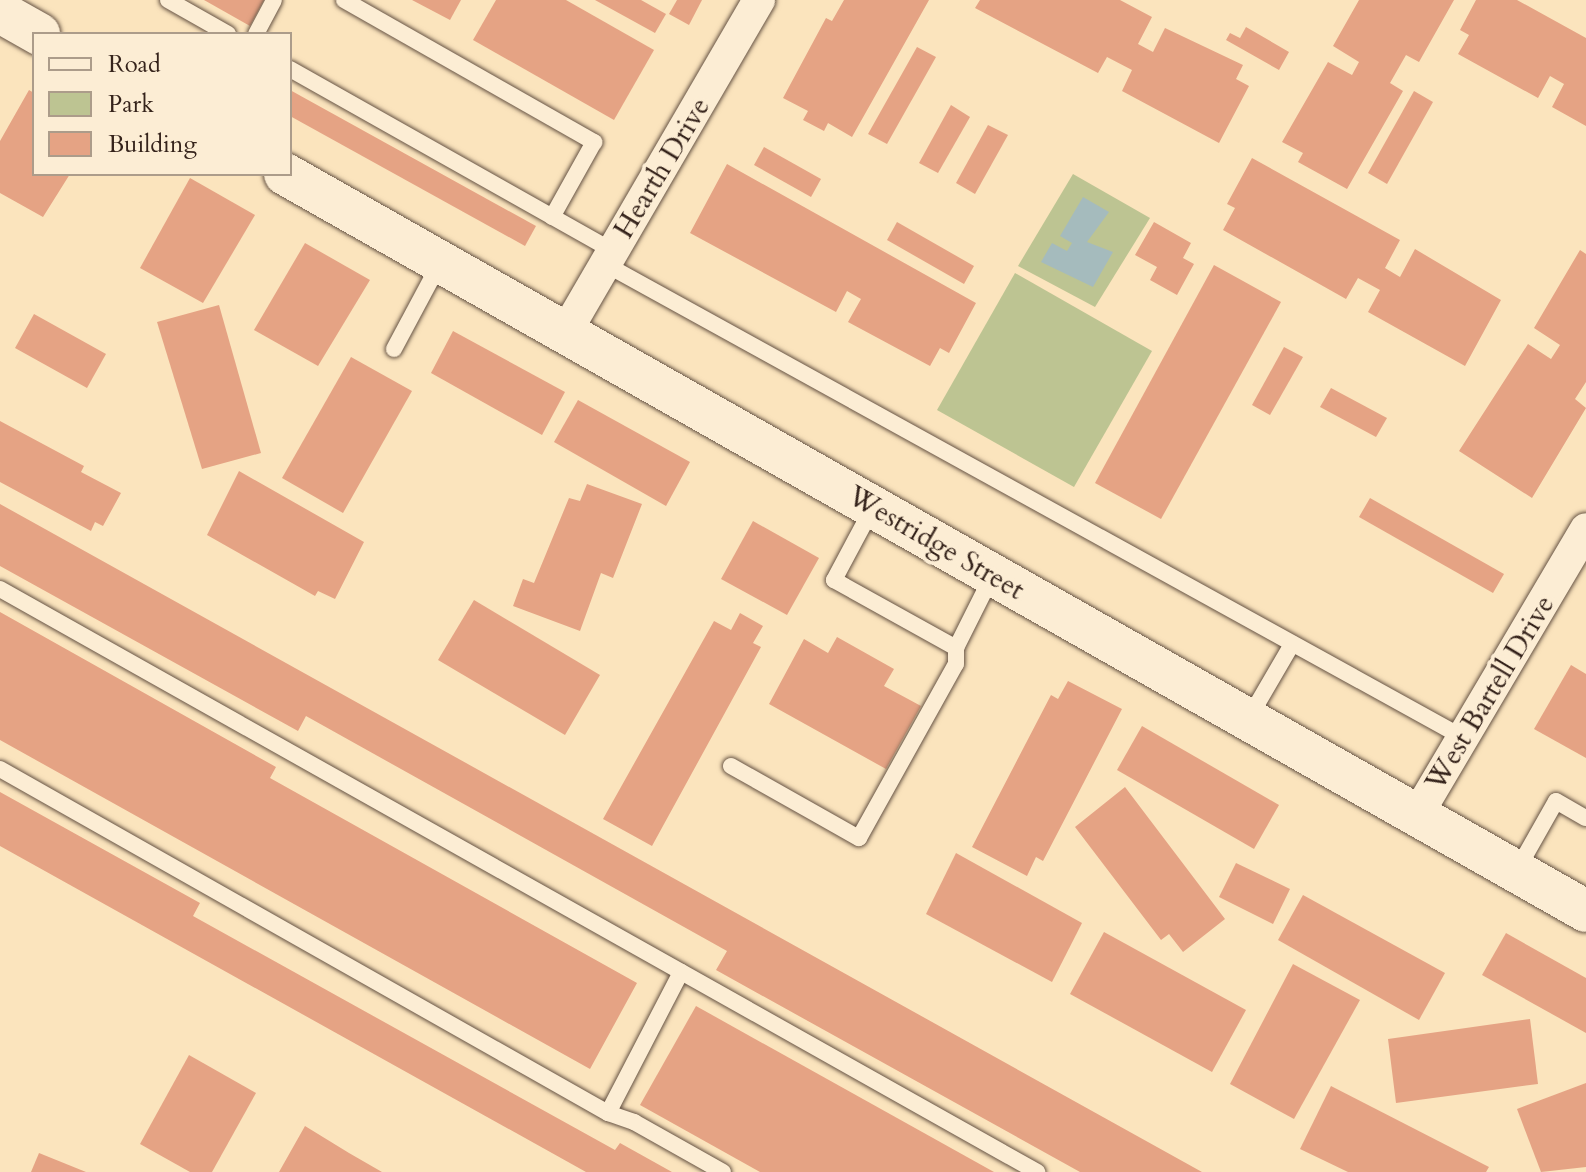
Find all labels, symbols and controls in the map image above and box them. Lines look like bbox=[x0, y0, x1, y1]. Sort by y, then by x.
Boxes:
legend bbox=[32, 32, 292, 176]
text: Road bbox=[108, 48, 161, 81]
text: Park bbox=[108, 88, 154, 121]
street label: Hearth Drive bbox=[607, 92, 717, 244]
text: Building bbox=[108, 128, 197, 161]
street label: Westridge Street bbox=[842, 479, 1030, 607]
street label: West Bartell Drive bbox=[1418, 589, 1562, 797]

